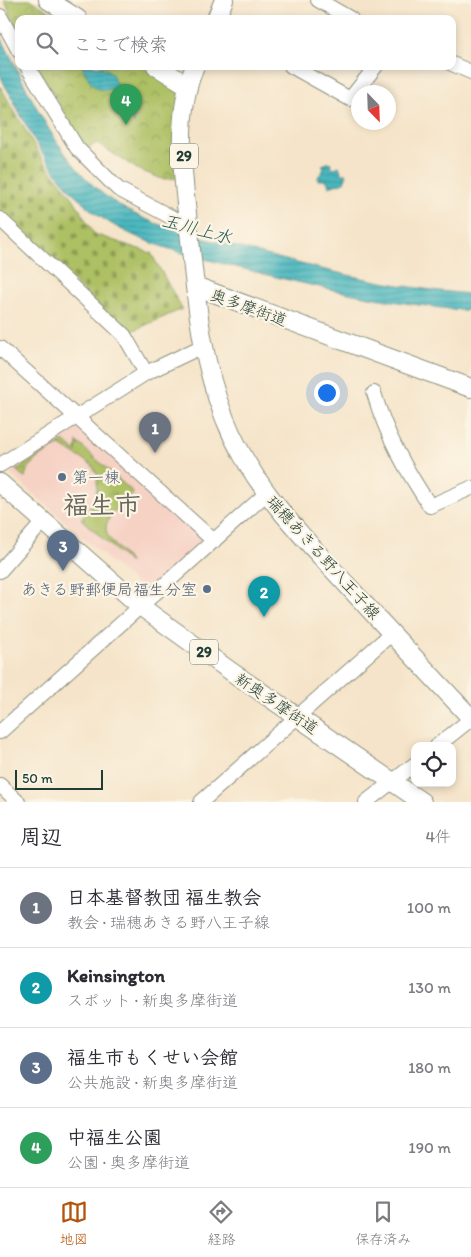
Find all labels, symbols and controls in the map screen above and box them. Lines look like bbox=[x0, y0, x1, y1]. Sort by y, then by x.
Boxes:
search box bbox=[15, 15, 456, 70]
icon: search bbox=[33, 29, 61, 57]
text: ここで検索 bbox=[73, 33, 168, 56]
pin: 4 bbox=[110, 84, 142, 125]
north arrow bbox=[351, 85, 396, 130]
road number: 29 bbox=[170, 144, 198, 168]
water label: 玉川上水 bbox=[159, 209, 235, 249]
street label: 奥多摩街道 bbox=[208, 285, 290, 330]
your location bbox=[314, 380, 340, 406]
pin: 1 bbox=[139, 412, 171, 453]
place label: 第一棟 bbox=[72, 468, 120, 487]
marker: 第一棟 bbox=[56, 471, 68, 483]
district label: 福生市 bbox=[63, 489, 141, 521]
street label: 瑞穂あきる野八王子線 bbox=[263, 492, 384, 623]
pin: 3 bbox=[47, 530, 79, 571]
pin: 2 bbox=[248, 576, 280, 617]
place label: あきる野郵便局福生分室 bbox=[21, 580, 197, 599]
marker: あきる野郵便局福生分室 bbox=[201, 583, 213, 595]
road number: 29 bbox=[190, 640, 218, 664]
street label: 新奥多摩街道 bbox=[232, 669, 322, 738]
map controls bbox=[411, 742, 456, 787]
button: locate bbox=[411, 742, 456, 787]
scale bar bbox=[15, 767, 102, 790]
text: 50 m bbox=[22, 770, 53, 787]
text: 周辺 bbox=[20, 824, 62, 849]
text: 4件 bbox=[425, 827, 451, 846]
text: 日本基督教団 福生教会 bbox=[67, 886, 261, 909]
text: 1 bbox=[32, 898, 40, 917]
text: 100 m bbox=[407, 898, 451, 917]
text: 教会 · 瑞穂あきる野八王子線 bbox=[67, 913, 270, 932]
text: Keinsington bbox=[67, 964, 165, 987]
text: 2 bbox=[32, 978, 40, 997]
text: 130 m bbox=[408, 978, 451, 997]
text: スポット · 新奥多摩街道 bbox=[67, 991, 238, 1010]
text: 福生市もくせい会館 bbox=[67, 1046, 238, 1069]
text: 3 bbox=[32, 1058, 40, 1077]
text: 180 m bbox=[408, 1058, 451, 1077]
text: 公共施設 · 新奥多摩街道 bbox=[67, 1073, 238, 1092]
text: 中福生公園 bbox=[67, 1126, 162, 1149]
text: 4 bbox=[31, 1138, 41, 1157]
text: 190 m bbox=[408, 1138, 451, 1157]
text: 公園 · 奥多摩街道 bbox=[67, 1153, 190, 1172]
tab: 地図 bbox=[60, 1198, 88, 1248]
tab: 経路 bbox=[207, 1198, 235, 1248]
tab: 保存済み bbox=[355, 1198, 411, 1248]

